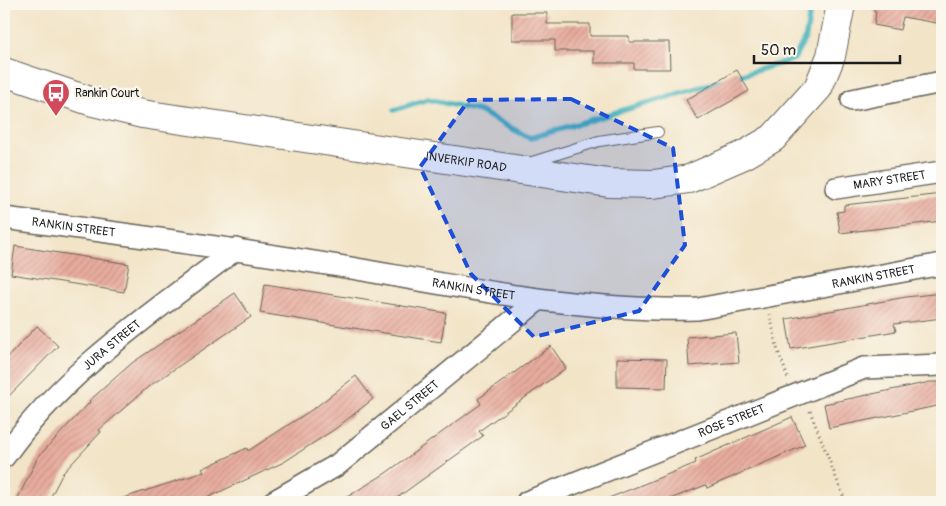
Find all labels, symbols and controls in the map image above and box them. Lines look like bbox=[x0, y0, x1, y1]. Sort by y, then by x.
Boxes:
scale bar bbox=[754, 32, 900, 64]
text: 50 m bbox=[761, 41, 796, 60]
bus stop icon: Rankin Court bbox=[41, 78, 71, 117]
place label: Rankin Court bbox=[75, 86, 140, 101]
street label: INVERKIP ROAD bbox=[425, 149, 508, 176]
street label: MARY STREET bbox=[852, 168, 927, 193]
street label: RANKIN STREET bbox=[31, 215, 116, 241]
street label: RANKIN STREET bbox=[831, 262, 917, 292]
street label: RANKIN STREET bbox=[431, 275, 516, 304]
street label: JURA STREET bbox=[80, 317, 144, 374]
street label: GAEL STREET bbox=[378, 377, 443, 434]
street label: ROSE STREET bbox=[696, 401, 767, 441]

